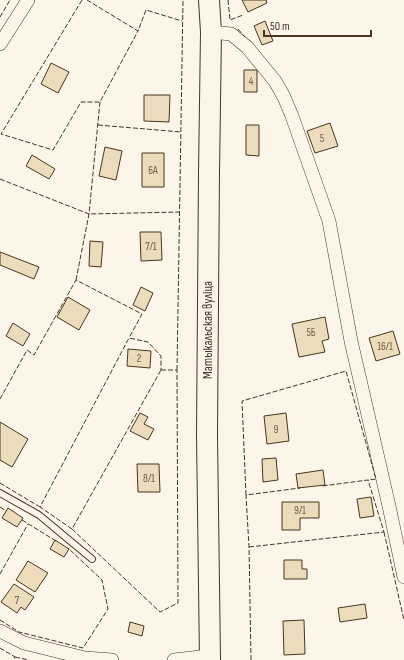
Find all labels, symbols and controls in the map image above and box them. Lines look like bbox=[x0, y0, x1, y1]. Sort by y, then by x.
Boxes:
scale bar bbox=[264, 12, 371, 38]
text: 50 m bbox=[270, 19, 290, 34]
house number: 4 bbox=[249, 75, 254, 88]
house number: 5 bbox=[320, 132, 324, 145]
house number: 6А bbox=[148, 164, 158, 177]
house number: 7/1 bbox=[145, 240, 157, 253]
street label: Матыкальская вуліца bbox=[200, 281, 216, 379]
house number: 5Б bbox=[306, 326, 316, 339]
house number: 16/1 bbox=[377, 340, 393, 353]
house number: 2 bbox=[137, 352, 142, 365]
house number: 9 bbox=[274, 423, 279, 436]
house number: 8/1 bbox=[143, 472, 155, 485]
house number: 9/1 bbox=[294, 504, 306, 517]
house number: 7 bbox=[15, 594, 20, 607]

